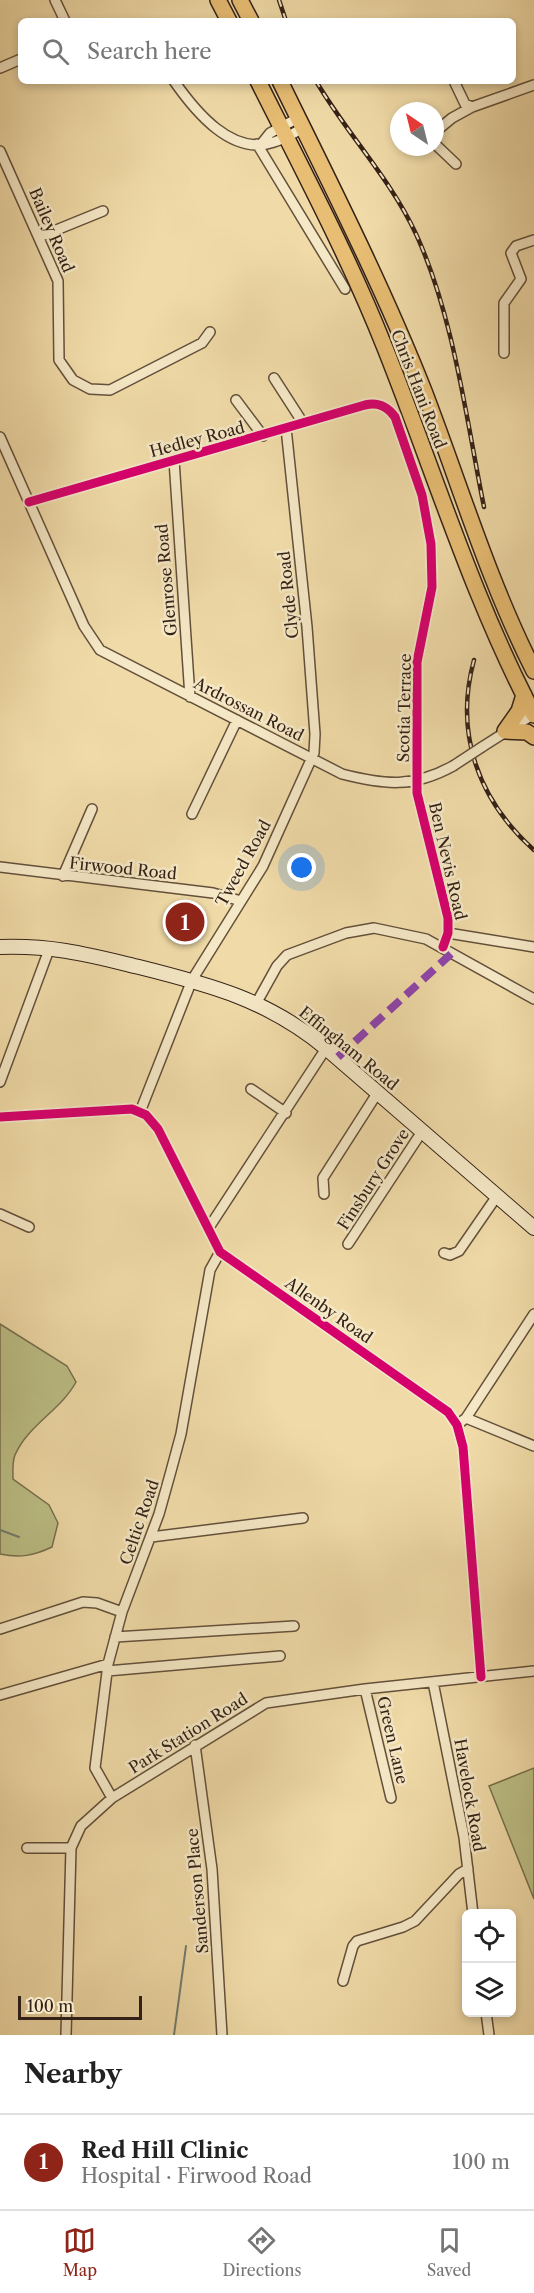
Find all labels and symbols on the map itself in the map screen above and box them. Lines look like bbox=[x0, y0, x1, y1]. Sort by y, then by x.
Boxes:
north arrow bbox=[390, 102, 444, 156]
street label: Bailey Road bbox=[25, 185, 79, 276]
street label: Chris Hani Road bbox=[387, 327, 451, 452]
street label: Hedley Road bbox=[147, 417, 247, 461]
street label: Glenrose Road bbox=[151, 523, 181, 637]
street label: Clyde Road bbox=[273, 550, 303, 640]
street label: Scotia Terrace bbox=[393, 653, 415, 763]
street label: Ardrossan Road bbox=[190, 672, 308, 745]
street label: Ben Nevis Road bbox=[425, 800, 471, 922]
street label: Tweed Road bbox=[211, 816, 275, 910]
street label: Firwood Road bbox=[68, 852, 178, 884]
your location bbox=[287, 853, 316, 882]
pin: 1 bbox=[166, 900, 204, 944]
street label: Effingham Road bbox=[295, 1002, 403, 1094]
street label: Finsbury Grove bbox=[333, 1124, 413, 1234]
street label: Allenby Road bbox=[281, 1272, 377, 1348]
street label: Celtic Road bbox=[115, 1477, 163, 1567]
street label: Park Station Road bbox=[125, 1688, 251, 1778]
street label: Green Lane bbox=[373, 1694, 413, 1786]
street label: Havelock Road bbox=[450, 1737, 490, 1853]
street label: Sanderson Place bbox=[182, 1828, 212, 1954]
scale bar bbox=[18, 1993, 142, 2020]

